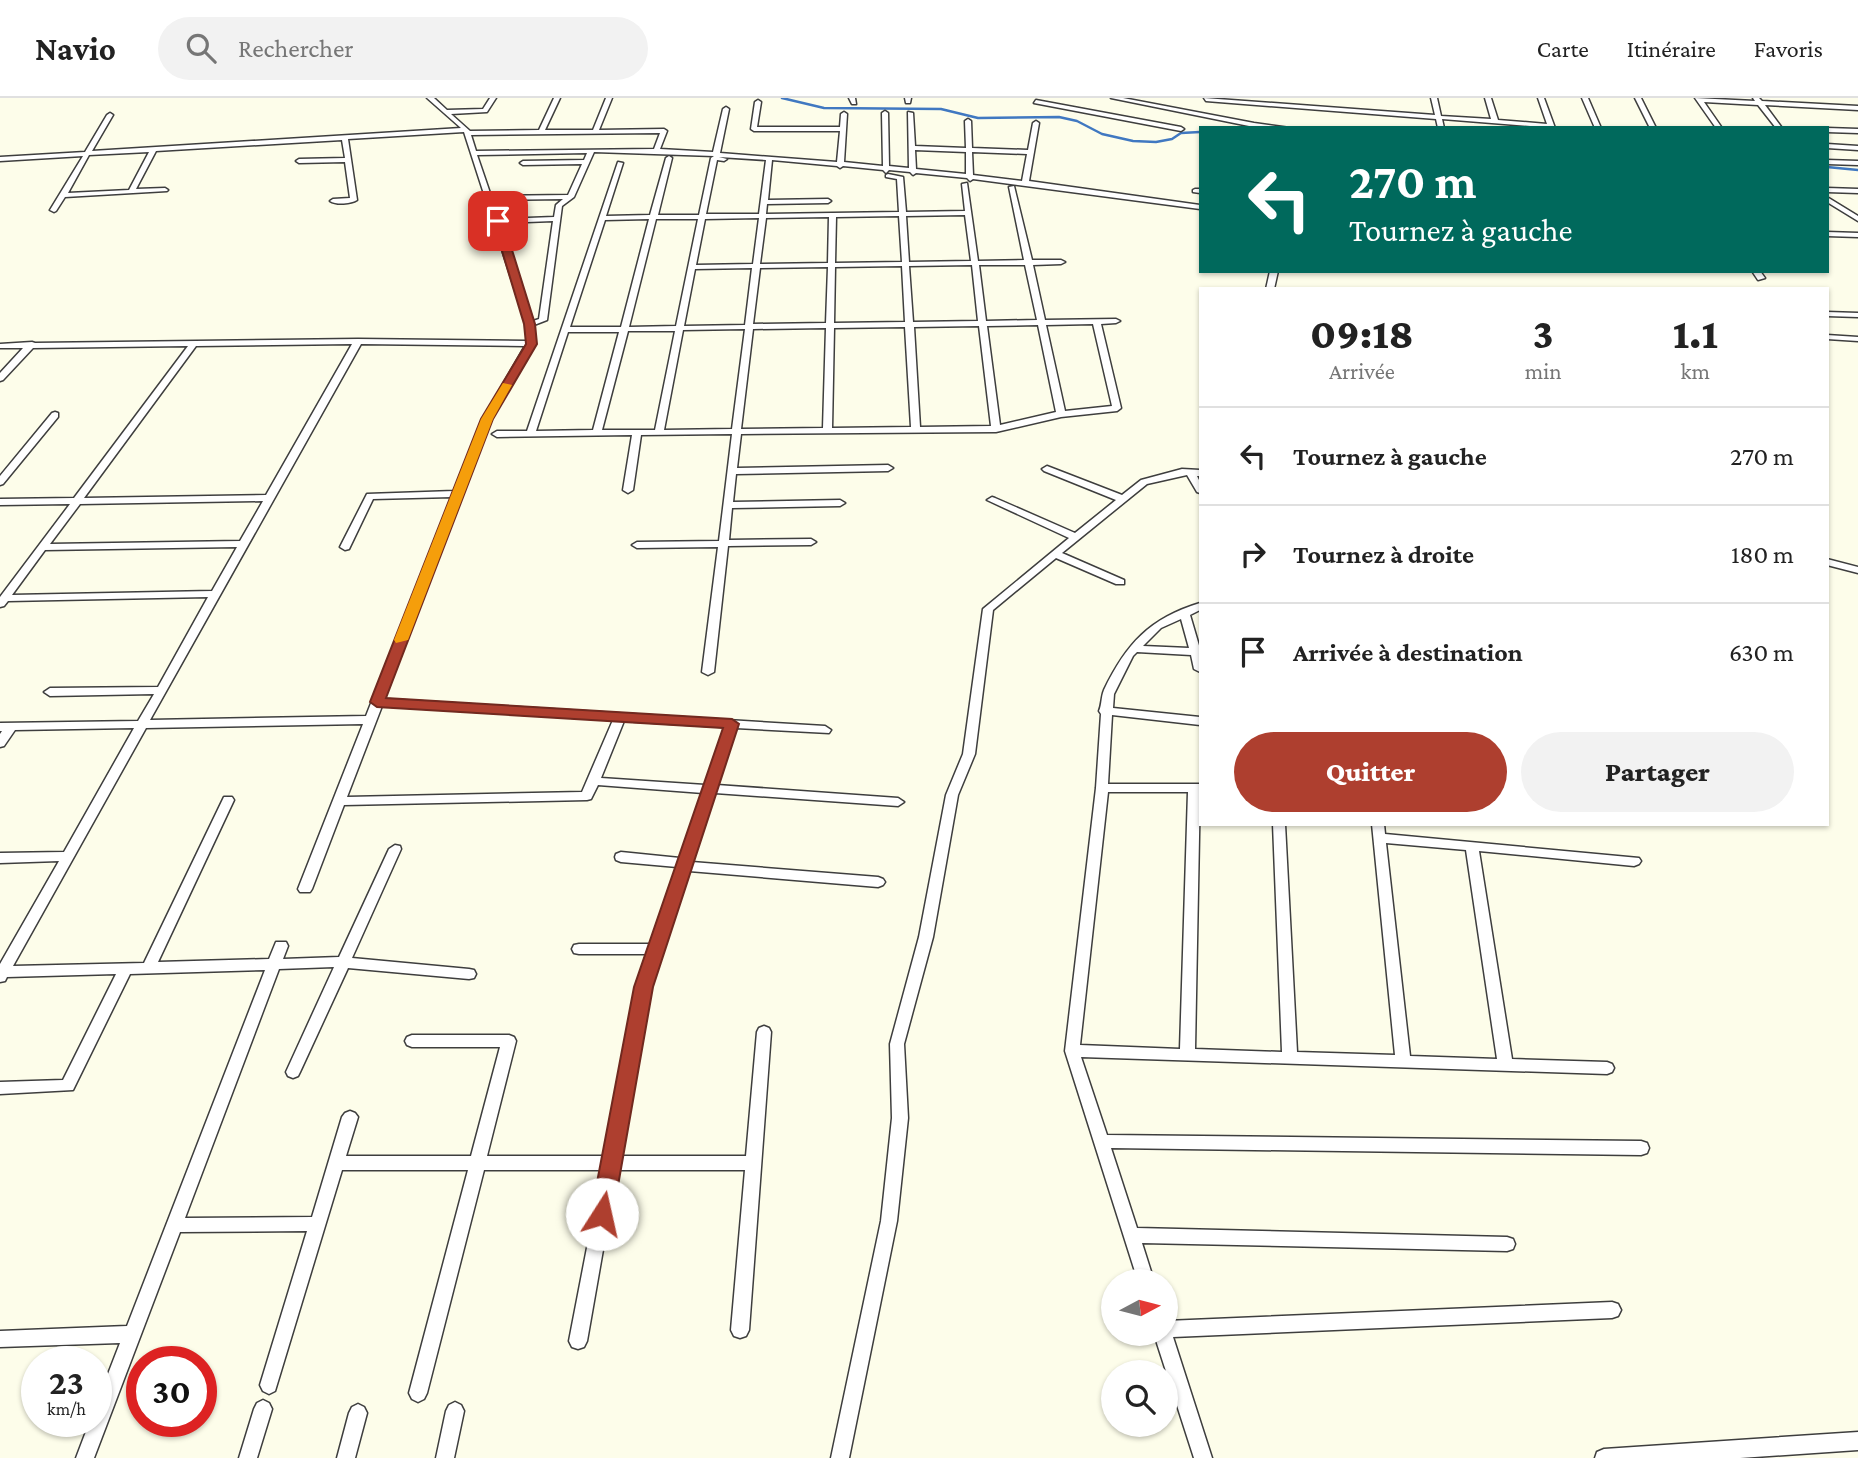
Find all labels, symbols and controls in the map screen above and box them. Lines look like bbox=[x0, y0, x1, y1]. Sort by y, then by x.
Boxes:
search box bbox=[158, 17, 648, 80]
icon: search bbox=[182, 29, 220, 67]
text: Navio bbox=[35, 30, 116, 67]
text: Rechercher bbox=[238, 34, 354, 63]
text: Carte bbox=[1537, 35, 1589, 62]
text: Itinéraire bbox=[1627, 35, 1716, 62]
text: Favoris bbox=[1754, 35, 1823, 62]
icon: left bbox=[1234, 154, 1325, 245]
text: 270 m bbox=[1349, 154, 1477, 209]
pin bbox=[468, 191, 528, 251]
icon: arrive bbox=[479, 202, 517, 240]
text: Tournez à gauche bbox=[1349, 212, 1572, 248]
text: 09:18 bbox=[1310, 310, 1414, 357]
text: 3 bbox=[1533, 310, 1554, 357]
text: 1.1 bbox=[1673, 310, 1718, 357]
text: Arrivée bbox=[1329, 358, 1395, 384]
text: min bbox=[1525, 358, 1562, 384]
text: km bbox=[1681, 358, 1710, 384]
icon: left bbox=[1234, 437, 1272, 475]
text: Tournez à gauche bbox=[1293, 442, 1487, 471]
text: 270 m bbox=[1730, 442, 1794, 471]
icon: right bbox=[1234, 535, 1272, 573]
text: Tournez à droite bbox=[1293, 540, 1474, 569]
text: 180 m bbox=[1731, 540, 1794, 569]
icon: arrive bbox=[1234, 633, 1272, 671]
text: Arrivée à destination bbox=[1293, 638, 1523, 667]
text: 630 m bbox=[1729, 638, 1794, 667]
button: Quitter bbox=[1234, 732, 1507, 812]
button: Partager bbox=[1521, 732, 1794, 812]
position arrow bbox=[565, 1177, 639, 1251]
north arrow bbox=[1101, 1269, 1178, 1346]
map controls bbox=[1101, 1269, 1178, 1437]
speed limit sign: 30 bbox=[126, 1346, 217, 1437]
button: search bbox=[1101, 1360, 1178, 1437]
text: 23 bbox=[49, 1363, 84, 1402]
text: km/h bbox=[47, 1399, 86, 1419]

